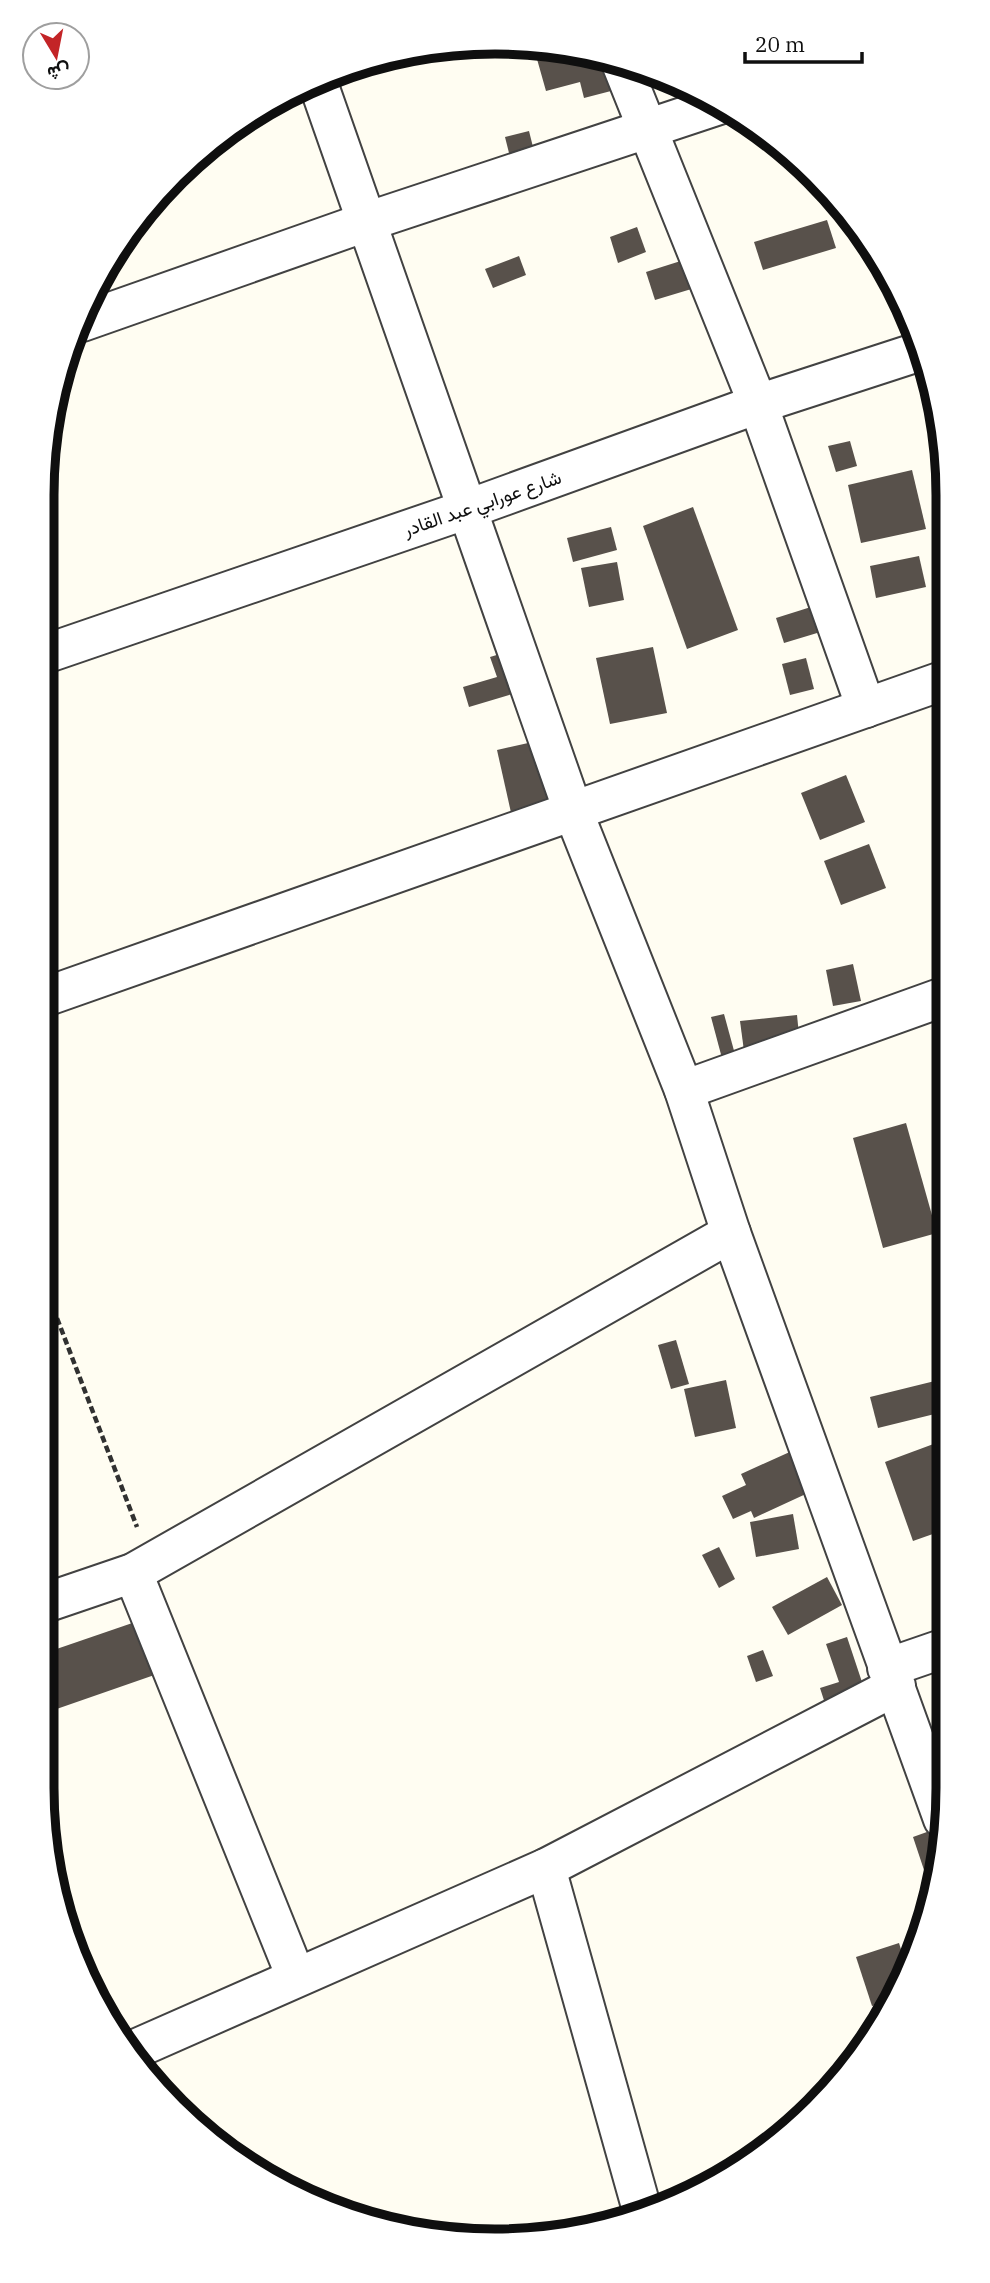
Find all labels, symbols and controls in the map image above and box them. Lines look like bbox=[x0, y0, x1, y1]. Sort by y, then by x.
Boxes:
north arrow bbox=[21, 21, 91, 91]
scale bar bbox=[745, 21, 862, 65]
text: 20 m bbox=[755, 30, 805, 58]
text: ش bbox=[45, 59, 72, 87]
street label: شارع عورابي عبد القادر bbox=[399, 465, 566, 545]

